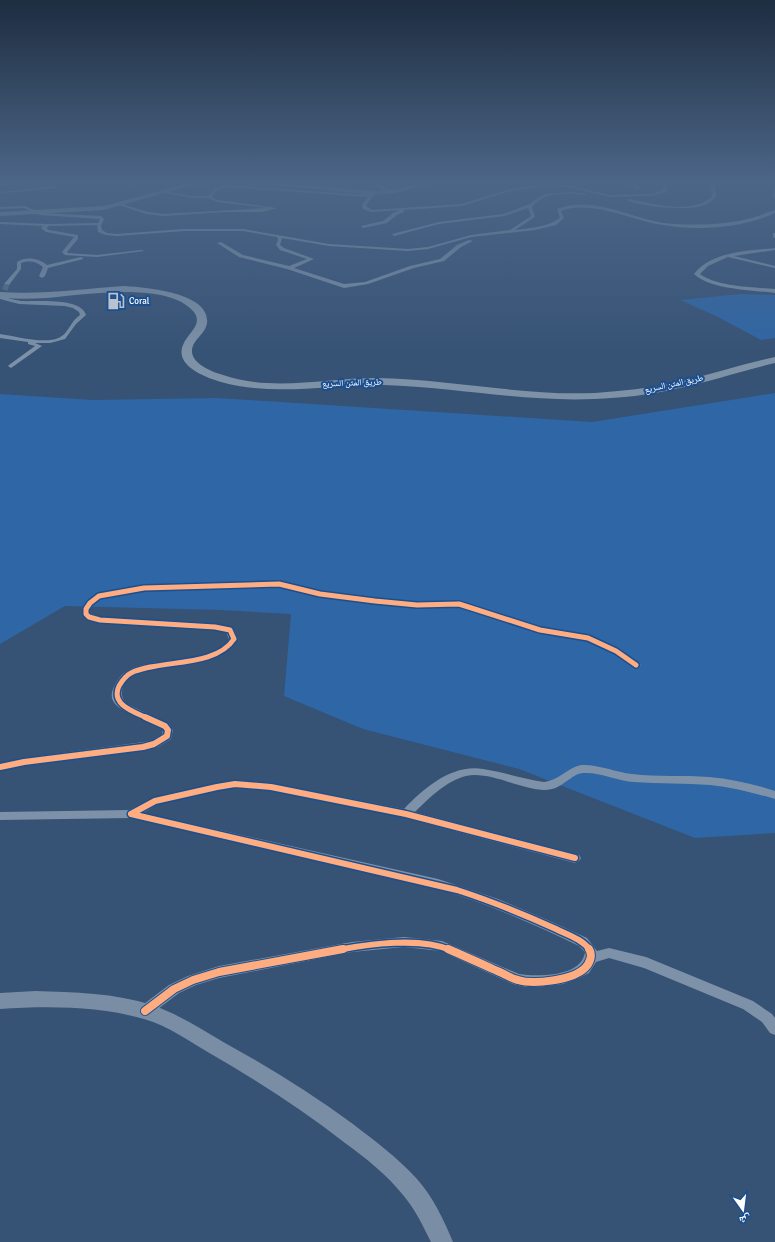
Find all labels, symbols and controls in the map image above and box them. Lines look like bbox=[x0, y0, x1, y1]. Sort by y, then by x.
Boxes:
fuel station icon: Coral bbox=[106, 291, 126, 311]
place label: Coral bbox=[129, 296, 150, 307]
street label: طريق المتن السريع bbox=[644, 372, 704, 396]
street label: طريق المتن السريع bbox=[322, 376, 382, 390]
north arrow bbox=[723, 1190, 763, 1230]
text: ش bbox=[738, 1211, 753, 1227]

